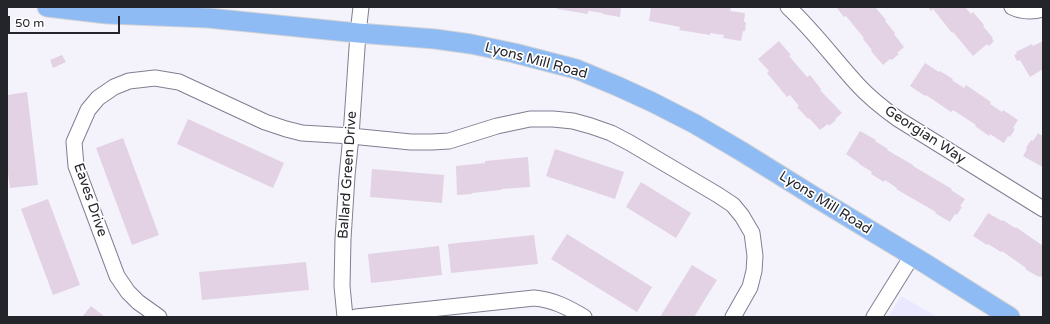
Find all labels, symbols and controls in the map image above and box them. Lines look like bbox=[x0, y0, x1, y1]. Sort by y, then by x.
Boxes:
scale bar bbox=[10, 8, 122, 34]
text: 50 m bbox=[15, 16, 44, 30]
street label: Lyons Mill Road bbox=[483, 39, 589, 83]
street label: Georgian Way bbox=[881, 103, 969, 167]
street label: Ballard Green Drive bbox=[335, 110, 361, 240]
street label: Eaves Drive bbox=[70, 161, 110, 239]
street label: Lyons Mill Road bbox=[776, 168, 874, 238]

